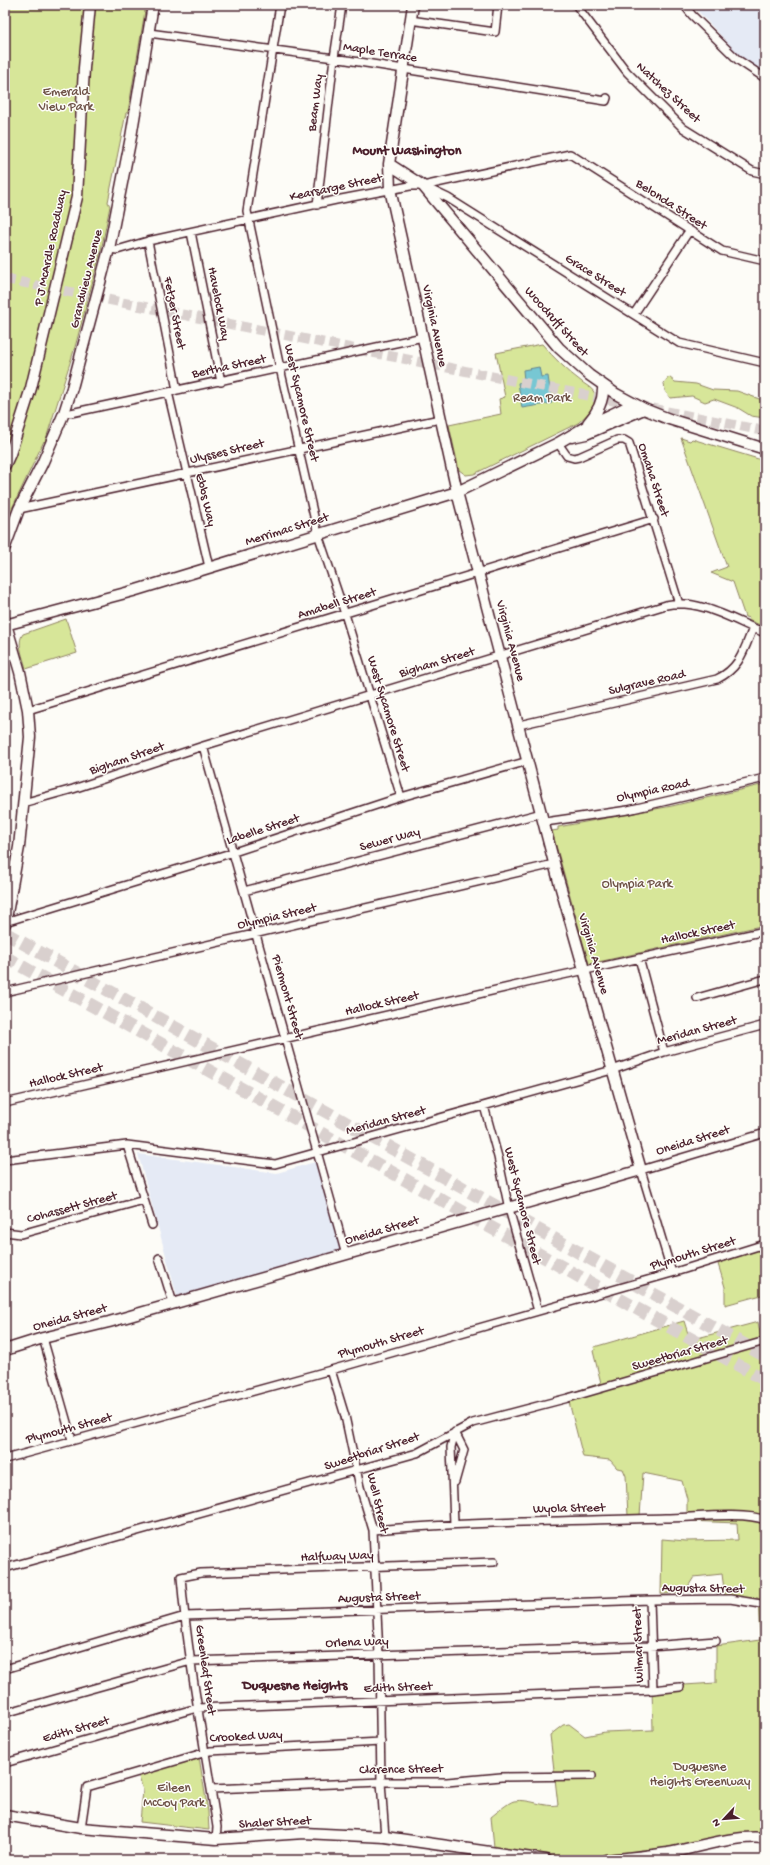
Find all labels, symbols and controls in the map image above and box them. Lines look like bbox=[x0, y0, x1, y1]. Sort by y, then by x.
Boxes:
street label: Maple Terrace bbox=[342, 40, 418, 66]
street label: Natchez Street bbox=[633, 59, 705, 128]
street label: Beam Way bbox=[305, 73, 327, 133]
park label: Emerald View Park bbox=[38, 85, 95, 115]
district label: Mount Washington bbox=[353, 143, 462, 160]
street label: Kearsarge Street bbox=[288, 171, 385, 205]
street label: Belonda Street bbox=[632, 176, 711, 234]
street label: P J McArdle Roadway bbox=[31, 188, 71, 308]
street label: Grandview Avenue bbox=[67, 228, 107, 330]
street label: Grace Street bbox=[562, 251, 630, 302]
street label: Havelock Way bbox=[204, 266, 233, 343]
street label: Fetzer Street bbox=[159, 275, 189, 352]
street label: Virginia Avenue bbox=[418, 283, 450, 369]
street label: Woodruff Street bbox=[521, 284, 592, 361]
street label: West Sycamore Street bbox=[280, 343, 322, 465]
street label: Bertha Street bbox=[190, 351, 269, 382]
park label: Ream Park bbox=[513, 391, 572, 406]
street label: Ulysses Street bbox=[188, 436, 267, 468]
street label: Omaha Street bbox=[634, 441, 672, 520]
street label: Ebbs Way bbox=[191, 472, 219, 529]
street label: Merrimac Street bbox=[244, 510, 332, 550]
street label: Amabell Street bbox=[296, 584, 380, 623]
street label: Virginia Avenue bbox=[492, 598, 528, 683]
street label: Bigham Street bbox=[397, 644, 478, 682]
street label: West Sycamore Street bbox=[363, 654, 413, 775]
street label: Sulgrave Road bbox=[607, 667, 688, 699]
street label: Bigham Street bbox=[87, 739, 168, 779]
street label: Olympia Road bbox=[615, 776, 692, 806]
street label: Labelle Street bbox=[225, 811, 303, 849]
street label: Sewer Way bbox=[358, 825, 422, 855]
park label: Olympia Park bbox=[602, 877, 674, 892]
street label: Olympia Street bbox=[236, 900, 320, 933]
street label: Virginia Avenue bbox=[574, 911, 612, 996]
street label: Hallock Street bbox=[660, 918, 738, 948]
street label: Piermont Street bbox=[268, 952, 307, 1042]
street label: Hallock Street bbox=[344, 988, 422, 1020]
street label: Meridan Street bbox=[656, 1013, 740, 1049]
street label: Hallock Street bbox=[28, 1060, 106, 1092]
street label: Meridan Street bbox=[345, 1103, 429, 1139]
street label: Oneida Street bbox=[654, 1122, 733, 1159]
street label: West Sycamore Street bbox=[500, 1146, 544, 1268]
street label: Cohassett Street bbox=[25, 1188, 120, 1227]
street label: Oneida Street bbox=[343, 1213, 422, 1249]
street label: Plymouth Street bbox=[648, 1233, 739, 1274]
street label: Oneida Street bbox=[31, 1300, 110, 1335]
street label: Plymouth Street bbox=[335, 1323, 427, 1363]
street label: Sweetbriar Street bbox=[631, 1333, 731, 1375]
street label: Plymouth Street bbox=[23, 1410, 115, 1448]
street label: Sweetbriar Street bbox=[323, 1429, 423, 1474]
street label: Well Street bbox=[363, 1471, 392, 1536]
street label: Wyola Street bbox=[533, 1501, 607, 1517]
street label: Halfway Way bbox=[300, 1548, 374, 1566]
street label: Augusta Street bbox=[662, 1581, 746, 1597]
street label: Augusta Street bbox=[338, 1589, 422, 1607]
street label: Wilmar Street bbox=[630, 1605, 648, 1683]
street label: Greenleaf Street bbox=[191, 1624, 219, 1718]
street label: Orlena Way bbox=[325, 1634, 389, 1652]
district label: Duquesne Heights bbox=[241, 1678, 348, 1695]
street label: Edith Street bbox=[363, 1679, 434, 1697]
street label: Edith Street bbox=[41, 1713, 113, 1747]
street label: Crooked Way bbox=[209, 1728, 283, 1746]
park label: Duquesne Heights Greenway bbox=[650, 1760, 751, 1790]
street label: Clarence Street bbox=[359, 1762, 445, 1778]
park label: Eileen McCoy Park bbox=[143, 1781, 206, 1811]
north arrow bbox=[704, 1799, 744, 1839]
street label: Shaler Street bbox=[239, 1814, 313, 1832]
text: N bbox=[710, 1817, 724, 1828]

